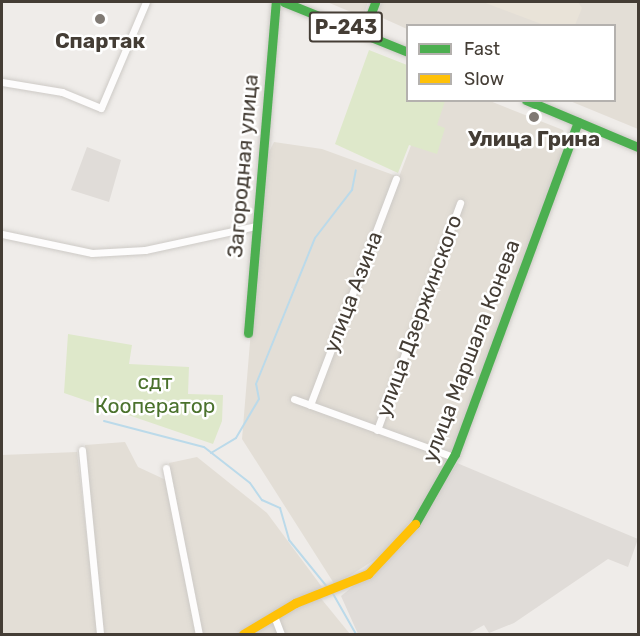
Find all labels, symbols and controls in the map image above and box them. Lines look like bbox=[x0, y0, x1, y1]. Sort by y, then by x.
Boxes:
road number: Р-243 bbox=[308, 10, 384, 44]
marker: Спартак bbox=[93, 12, 107, 26]
legend bbox=[406, 24, 616, 102]
place label: Спартак bbox=[55, 28, 145, 54]
text: Fast bbox=[464, 38, 500, 60]
text: Slow bbox=[464, 68, 504, 90]
street label: Загородная улица bbox=[222, 73, 264, 259]
marker: Улица Грина bbox=[527, 110, 541, 124]
place label: Улица Грина bbox=[468, 126, 600, 152]
street label: улица Дзержинского bbox=[371, 212, 467, 420]
street label: улица Азина bbox=[318, 228, 388, 356]
street label: улица Маршала Конева bbox=[417, 236, 525, 466]
park label: сдт Кооператор bbox=[95, 369, 215, 419]

